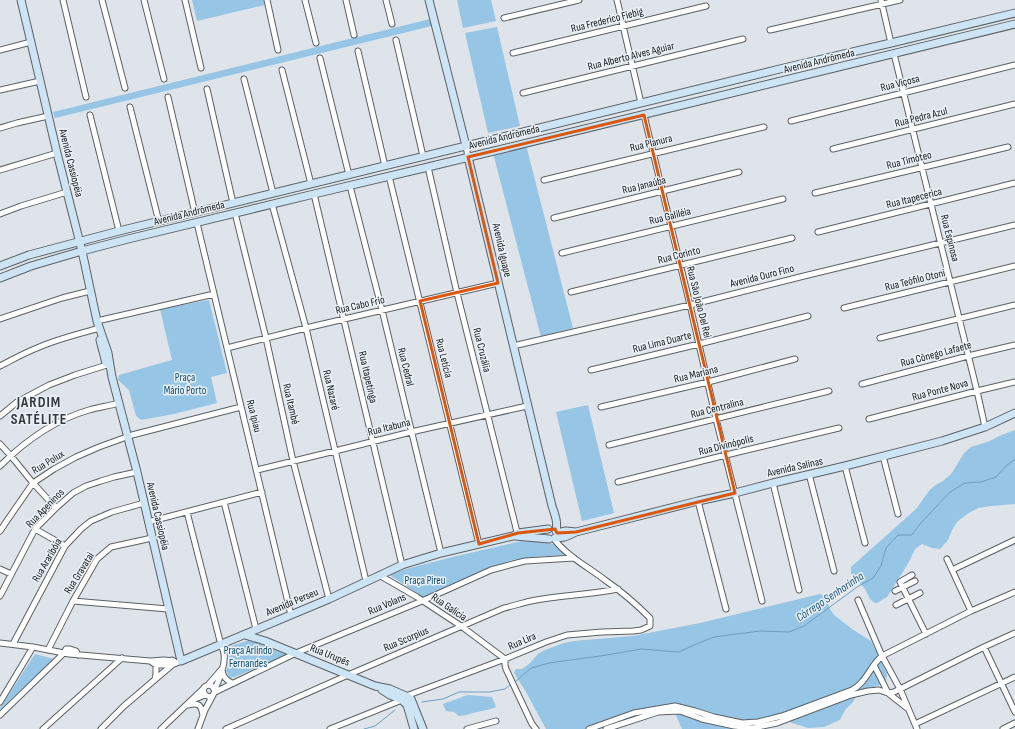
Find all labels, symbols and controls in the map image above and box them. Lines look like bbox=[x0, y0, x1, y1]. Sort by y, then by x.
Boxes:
street label: Rua Frederico Fiebig bbox=[570, 5, 645, 35]
street label: Rua Alberto Alves Aguiar bbox=[586, 39, 676, 73]
street label: Avenida Andrômeda bbox=[781, 46, 856, 76]
street label: Rua Viçosa bbox=[879, 72, 921, 94]
street label: Rua Pedra Azul bbox=[893, 104, 949, 130]
street label: Avenida Andrômeda bbox=[466, 122, 541, 152]
street label: Avenida Cassiopéia bbox=[56, 127, 86, 198]
street label: Rua Planura bbox=[629, 131, 673, 155]
street label: Rua Timóteo bbox=[885, 148, 933, 172]
street label: Rua Janaúba bbox=[621, 173, 667, 197]
street label: Rua Itapecerica bbox=[885, 185, 943, 211]
street label: Avenida Andrômeda bbox=[151, 198, 226, 228]
street label: Rua Galiléia bbox=[648, 205, 692, 227]
street label: Rua Espinosa bbox=[938, 213, 962, 263]
street label: Avenida Iguape bbox=[489, 221, 515, 278]
street label: Rua Corinto bbox=[656, 243, 702, 267]
street label: Avenida Ouro Fino bbox=[728, 262, 796, 290]
street label: Rua São João Del Rei bbox=[684, 265, 714, 339]
street label: Rua Teófilo Otoni bbox=[884, 266, 946, 294]
street label: Rua Cabo Frio bbox=[334, 293, 386, 317]
street label: Rua Cruzália bbox=[470, 326, 494, 374]
street label: Rua Lima Duarte bbox=[631, 328, 693, 356]
street label: Rua Letícia bbox=[433, 337, 455, 379]
street label: Rua Cônego Lafaete bbox=[899, 338, 973, 370]
street label: Rua Cedral bbox=[395, 346, 417, 388]
street label: Rua Itapetinga bbox=[356, 350, 380, 404]
street label: Rua Mariana bbox=[673, 362, 719, 386]
street label: Rua Nazaré bbox=[320, 369, 342, 411]
park label: Praça Mário Porto bbox=[164, 371, 207, 397]
street label: Rua Ponte Nova bbox=[911, 376, 969, 404]
street label: Rua Itambé bbox=[280, 382, 302, 426]
district label: JARDIM SATÉLITE bbox=[11, 393, 67, 429]
street label: Rua Centralina bbox=[689, 395, 745, 421]
street label: Rua Ipiau bbox=[244, 398, 264, 434]
street label: Rua Itabuna bbox=[366, 415, 412, 439]
street label: Rua Divinópolis bbox=[697, 432, 755, 458]
street label: Rua Polux bbox=[29, 447, 67, 477]
street label: Avenida Salinas bbox=[765, 454, 824, 480]
street label: Avenida Cassiopéia bbox=[144, 480, 172, 551]
street label: Rua Apeninos bbox=[23, 486, 67, 530]
street label: Rua Araribóia bbox=[29, 536, 65, 584]
street label: Rua Gravatai bbox=[61, 550, 97, 596]
water label: Córrego Senhorinha bbox=[793, 569, 867, 625]
park label: Praça Pireu bbox=[405, 574, 446, 587]
street label: Avenida Perseu bbox=[263, 585, 320, 619]
street label: Rua Volans bbox=[366, 590, 408, 618]
street label: Rua Galícia bbox=[429, 590, 469, 624]
street label: Rua Scorpius bbox=[382, 624, 430, 654]
street label: Rua Lira bbox=[506, 629, 538, 653]
street label: Rua Urupês bbox=[308, 641, 352, 669]
park label: Praça Arlindo Fernandes bbox=[224, 644, 273, 670]

